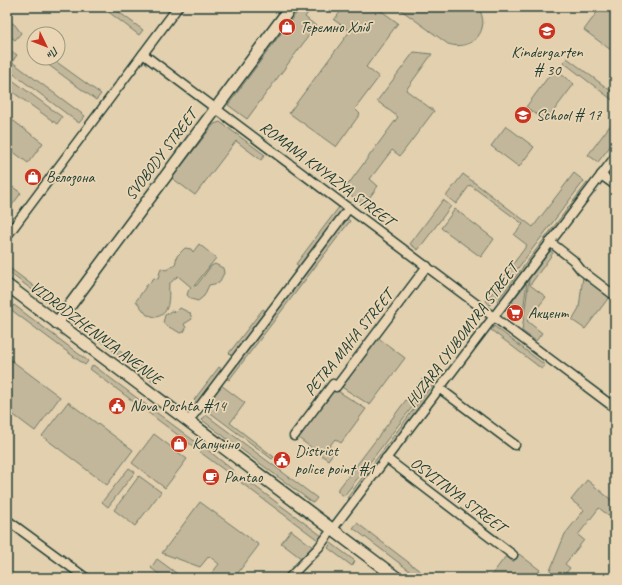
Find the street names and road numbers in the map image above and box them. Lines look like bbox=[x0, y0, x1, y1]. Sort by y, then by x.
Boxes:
street label: SVOBODY STREET bbox=[121, 102, 204, 204]
street label: ROMANA KNYAZYA STREET bbox=[256, 117, 402, 234]
street label: HUZARA LYUBOMYRA STREET bbox=[401, 256, 525, 411]
street label: VIDRODZHENNIA AVENUE bbox=[26, 277, 168, 391]
street label: PETRA MAHA STREET bbox=[300, 282, 401, 400]
street label: OSVITNYA STREET bbox=[407, 453, 513, 540]

